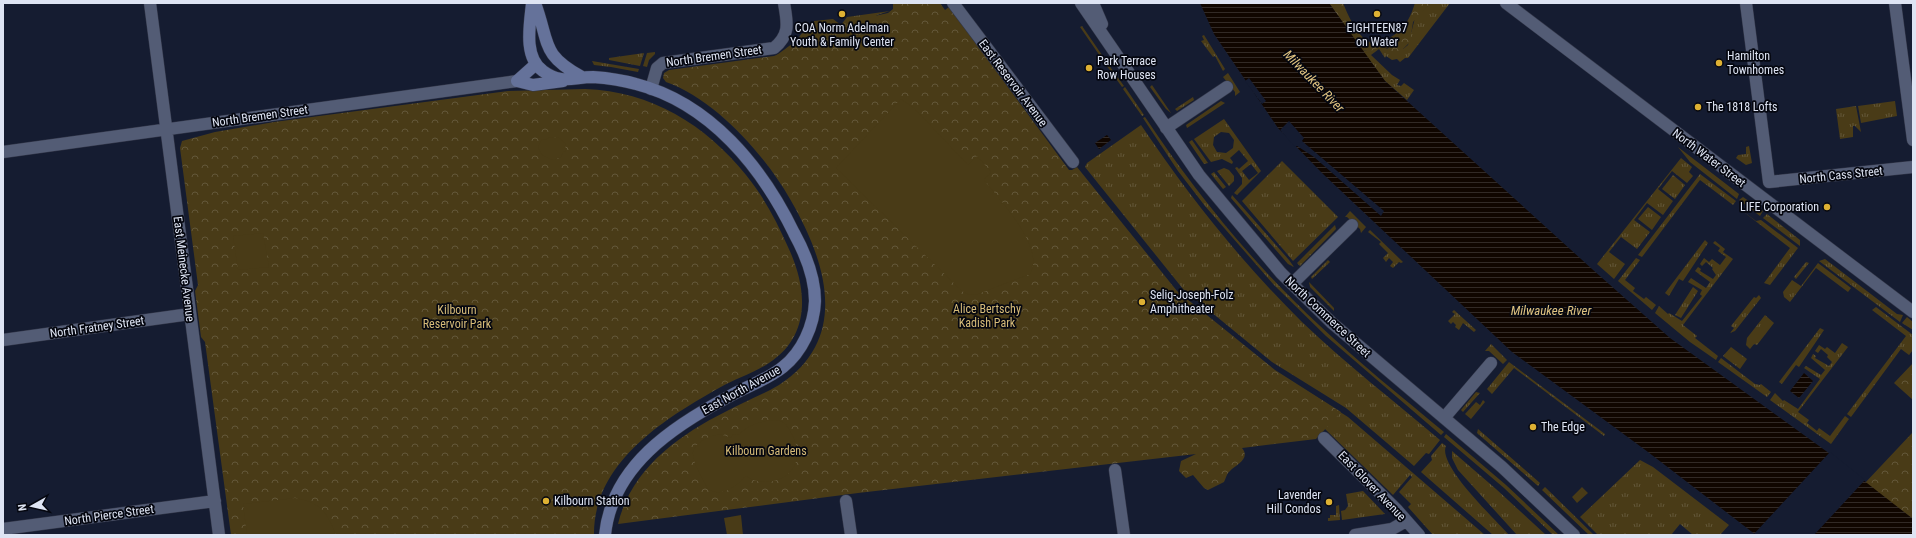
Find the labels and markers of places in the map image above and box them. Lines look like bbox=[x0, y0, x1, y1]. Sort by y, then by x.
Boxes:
marker: COA Norm Adelman Youth & Family Center bbox=[837, 9, 847, 19]
marker: EIGHTEEN87 on Water bbox=[1372, 9, 1382, 19]
place label: COA Norm Adelman Youth & Family Center bbox=[790, 21, 894, 49]
place label: EIGHTEEN87 on Water bbox=[1347, 21, 1407, 49]
place label: Hamilton Townhomes bbox=[1727, 49, 1784, 77]
place label: Park Terrace Row Houses bbox=[1097, 54, 1157, 82]
marker: Hamilton Townhomes bbox=[1714, 58, 1724, 68]
marker: Park Terrace Row Houses bbox=[1084, 63, 1094, 73]
place label: The 1818 Lofts bbox=[1706, 100, 1777, 114]
marker: The 1818 Lofts bbox=[1693, 102, 1703, 112]
place label: LIFE Corporation bbox=[1740, 200, 1819, 214]
marker: LIFE Corporation bbox=[1822, 202, 1832, 212]
place label: Selig-Joseph-Folz Amphitheater bbox=[1150, 288, 1234, 316]
marker: Selig-Joseph-Folz Amphitheater bbox=[1137, 297, 1147, 307]
place label: The Edge bbox=[1541, 420, 1585, 434]
marker: The Edge bbox=[1528, 422, 1538, 432]
place label: Lavender Hill Condos bbox=[1266, 488, 1321, 516]
place label: Kilbourn Station bbox=[554, 494, 630, 508]
marker: Kilbourn Station bbox=[541, 496, 551, 506]
marker: Lavender Hill Condos bbox=[1324, 497, 1334, 507]

